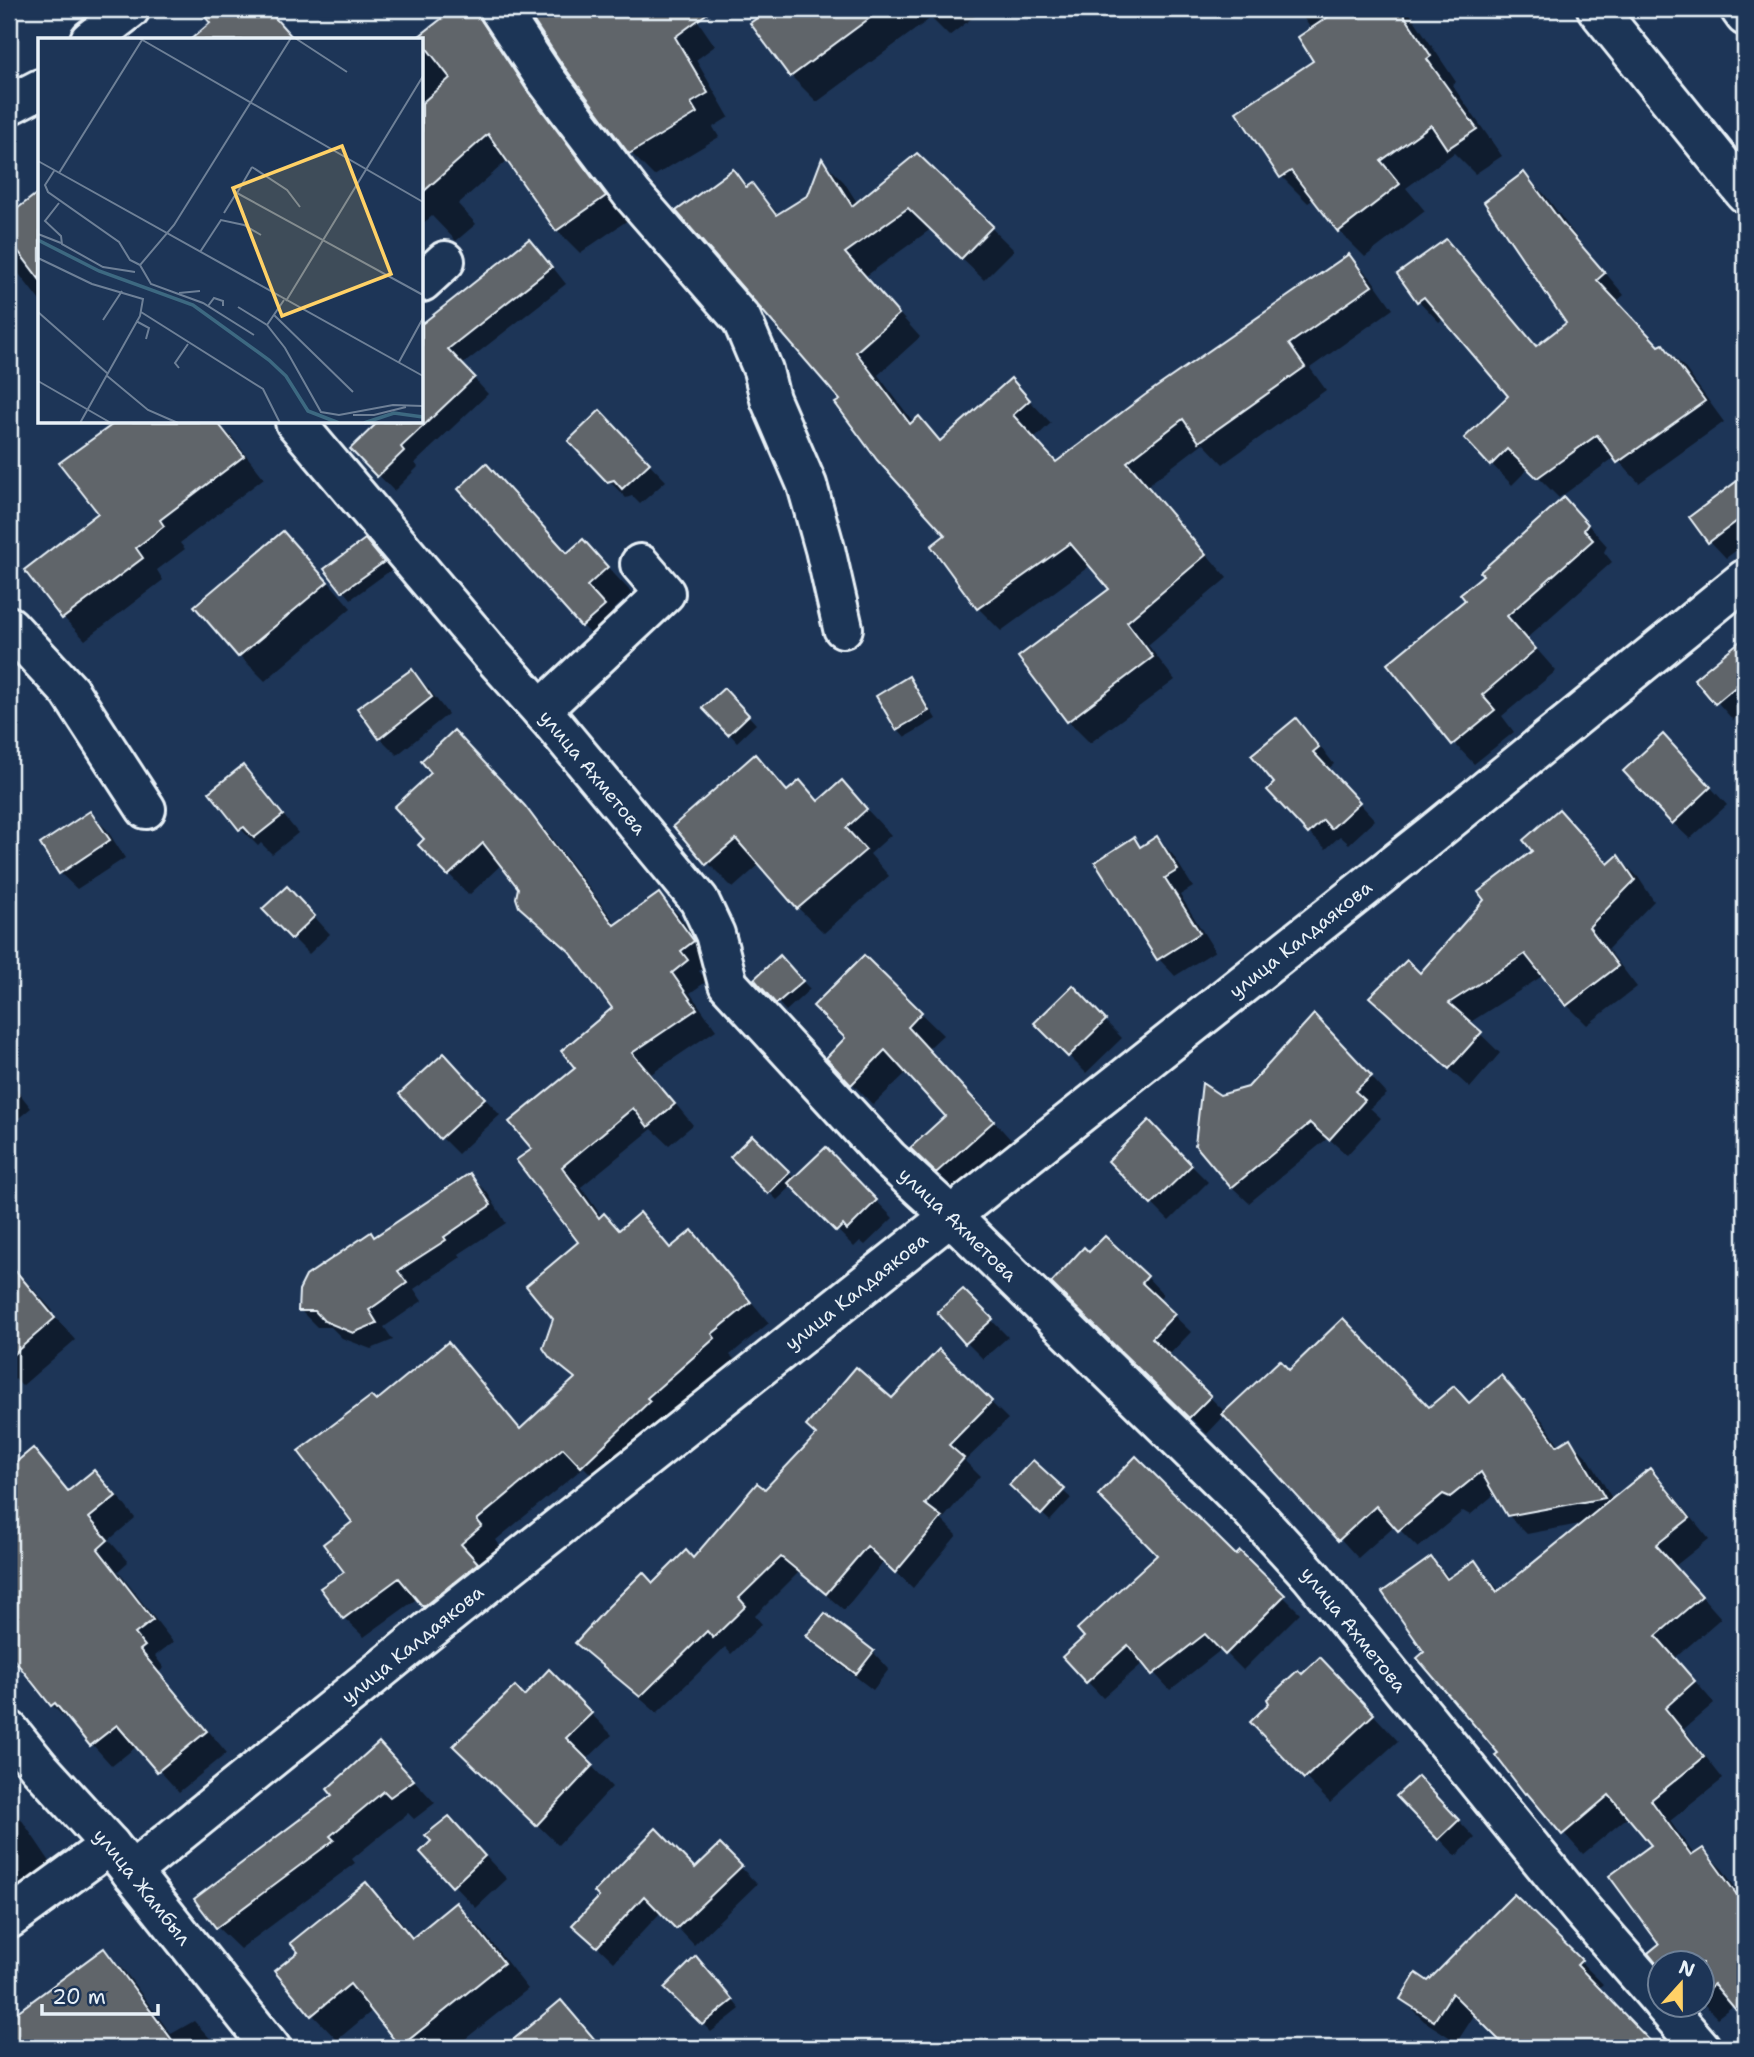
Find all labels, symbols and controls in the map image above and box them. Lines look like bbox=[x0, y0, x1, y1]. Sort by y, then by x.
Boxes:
inset map bbox=[38, 38, 424, 424]
street label: улица Ахметова bbox=[534, 705, 652, 840]
street label: улица Калдаякова bbox=[1224, 875, 1377, 1004]
street label: улица Ахметова bbox=[893, 1162, 1023, 1287]
street label: улица Калдаякова bbox=[780, 1227, 933, 1356]
street label: улица Ахметова bbox=[1295, 1561, 1412, 1698]
street label: улица Калдаякова bbox=[336, 1579, 489, 1710]
street label: улица Жамбыл bbox=[88, 1823, 197, 1951]
north arrow bbox=[1646, 1948, 1716, 2018]
text: N bbox=[1675, 1954, 1698, 1983]
scale bar bbox=[42, 1973, 158, 2017]
text: 20 m bbox=[52, 1983, 106, 2011]

